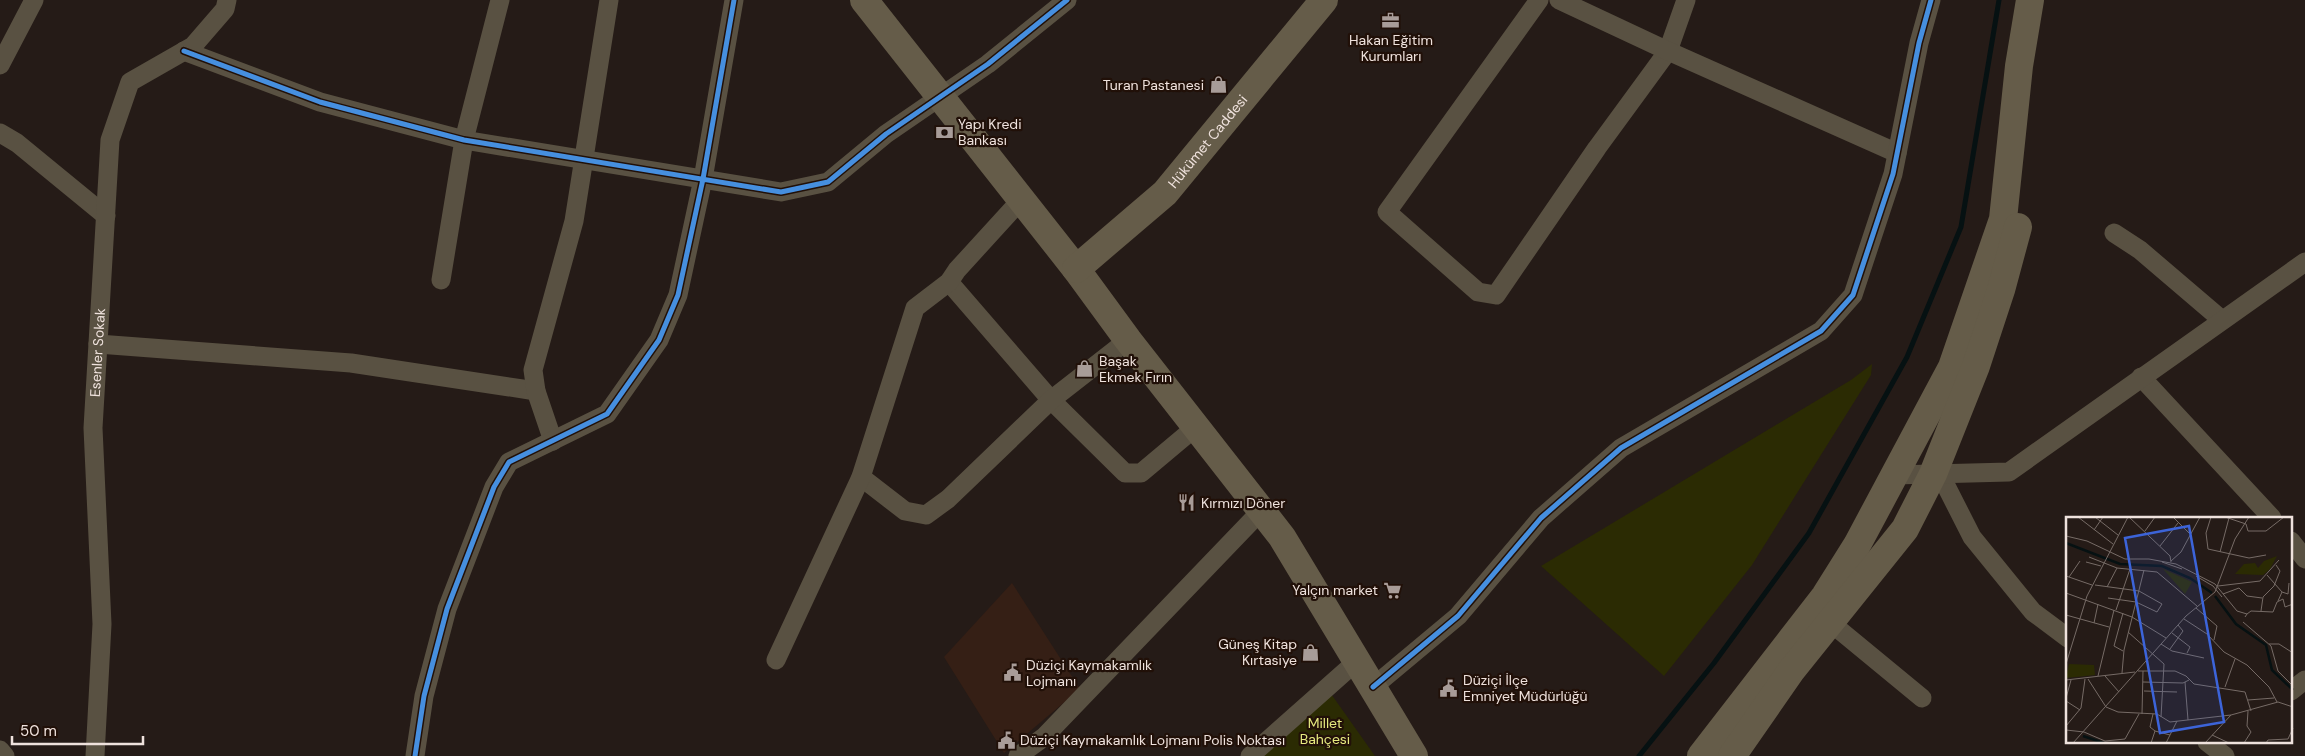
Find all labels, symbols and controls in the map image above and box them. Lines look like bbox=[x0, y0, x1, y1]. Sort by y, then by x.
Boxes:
office icon: Hakan Eğitim Kurumları bbox=[1381, 10, 1401, 30]
place label: Hakan Eğitim Kurumları bbox=[1349, 31, 1433, 65]
shop icon: Turan Pastanesi bbox=[1208, 75, 1228, 95]
place label: Turan Pastanesi bbox=[1103, 76, 1204, 94]
street label: Hükümet Caddesi bbox=[1164, 91, 1251, 192]
place label: Yapı Kredi Bankası bbox=[958, 115, 1022, 149]
bank icon: Yapı Kredi Bankası bbox=[934, 122, 954, 142]
street label: Esenler Sokak bbox=[86, 308, 109, 398]
place label: Başak Ekmek Fırın bbox=[1099, 352, 1172, 386]
shop icon: Başak Ekmek Fırın bbox=[1075, 359, 1095, 379]
restaurant icon: Kırmızı Döner bbox=[1177, 493, 1197, 513]
place label: Kırmızı Döner bbox=[1201, 494, 1285, 512]
inset map bbox=[2066, 517, 2292, 744]
supermarket icon: Yalçın market bbox=[1382, 580, 1402, 600]
place label: Yalçın market bbox=[1292, 581, 1378, 599]
place label: Güneş Kitap Kırtasiye bbox=[1218, 635, 1297, 669]
shop icon: Güneş Kitap Kırtasiye bbox=[1301, 642, 1321, 662]
place label: Düziçi Kaymakamlık Lojmanı bbox=[1026, 656, 1152, 690]
public building icon: Düziçi Kaymakamlık Lojmanı bbox=[1002, 663, 1022, 683]
place label: Düziçi İlçe Emniyet Müdürlüğü bbox=[1463, 671, 1588, 705]
public building icon: Düziçi İlçe Emniyet Müdürlüğü bbox=[1439, 678, 1459, 698]
scale bar bbox=[12, 714, 144, 746]
park label: Millet Bahçesi bbox=[1300, 714, 1350, 748]
text: 50 m bbox=[20, 721, 57, 741]
public building icon: Düziçi Kaymakamlık Lojmanı Polis Noktası bbox=[996, 730, 1016, 750]
place label: Düziçi Kaymakamlık Lojmanı Polis Noktası bbox=[1020, 731, 1285, 749]

